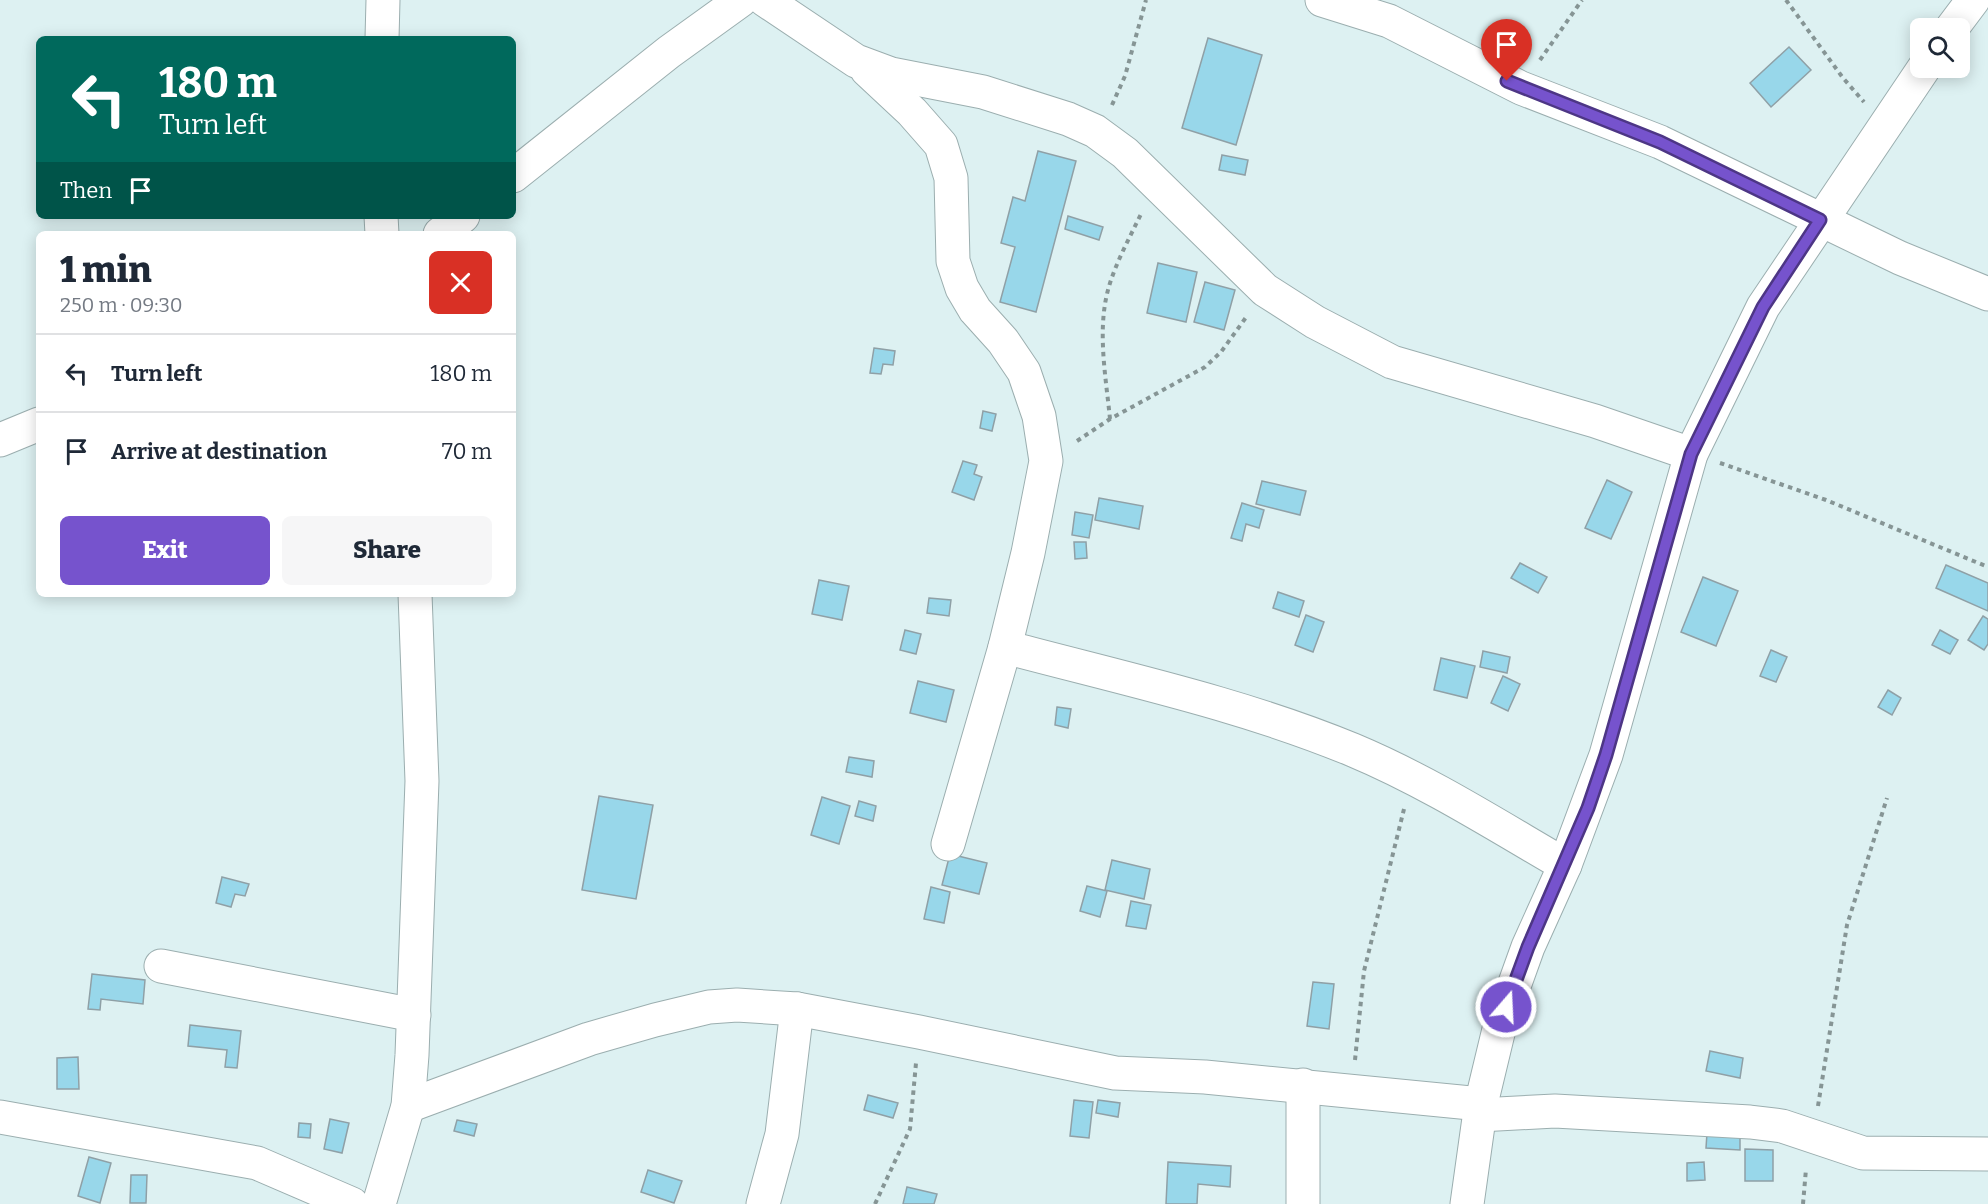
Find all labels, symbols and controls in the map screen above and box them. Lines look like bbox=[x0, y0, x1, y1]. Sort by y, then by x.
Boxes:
map controls bbox=[1910, 18, 1970, 78]
button: search bbox=[1910, 18, 1970, 78]
pin bbox=[1481, 19, 1532, 81]
icon: arrive bbox=[1490, 28, 1523, 61]
text: 180 m bbox=[159, 58, 277, 108]
icon: left bbox=[60, 60, 138, 138]
text: Turn left bbox=[159, 109, 267, 141]
icon: arrive bbox=[124, 174, 157, 207]
text: Then bbox=[60, 177, 112, 204]
text: 1 min bbox=[60, 248, 152, 292]
button: close bbox=[429, 251, 492, 314]
text: 250 m · 09:30 bbox=[60, 293, 183, 317]
icon: left bbox=[60, 357, 93, 390]
text: Turn left bbox=[111, 360, 203, 387]
text: 180 m bbox=[430, 360, 492, 387]
icon: arrive bbox=[60, 435, 93, 468]
text: Arrive at destination bbox=[111, 438, 327, 465]
text: 70 m bbox=[442, 438, 492, 465]
button: Exit bbox=[60, 516, 270, 585]
button: Share bbox=[282, 516, 492, 585]
position arrow bbox=[1474, 975, 1538, 1039]

